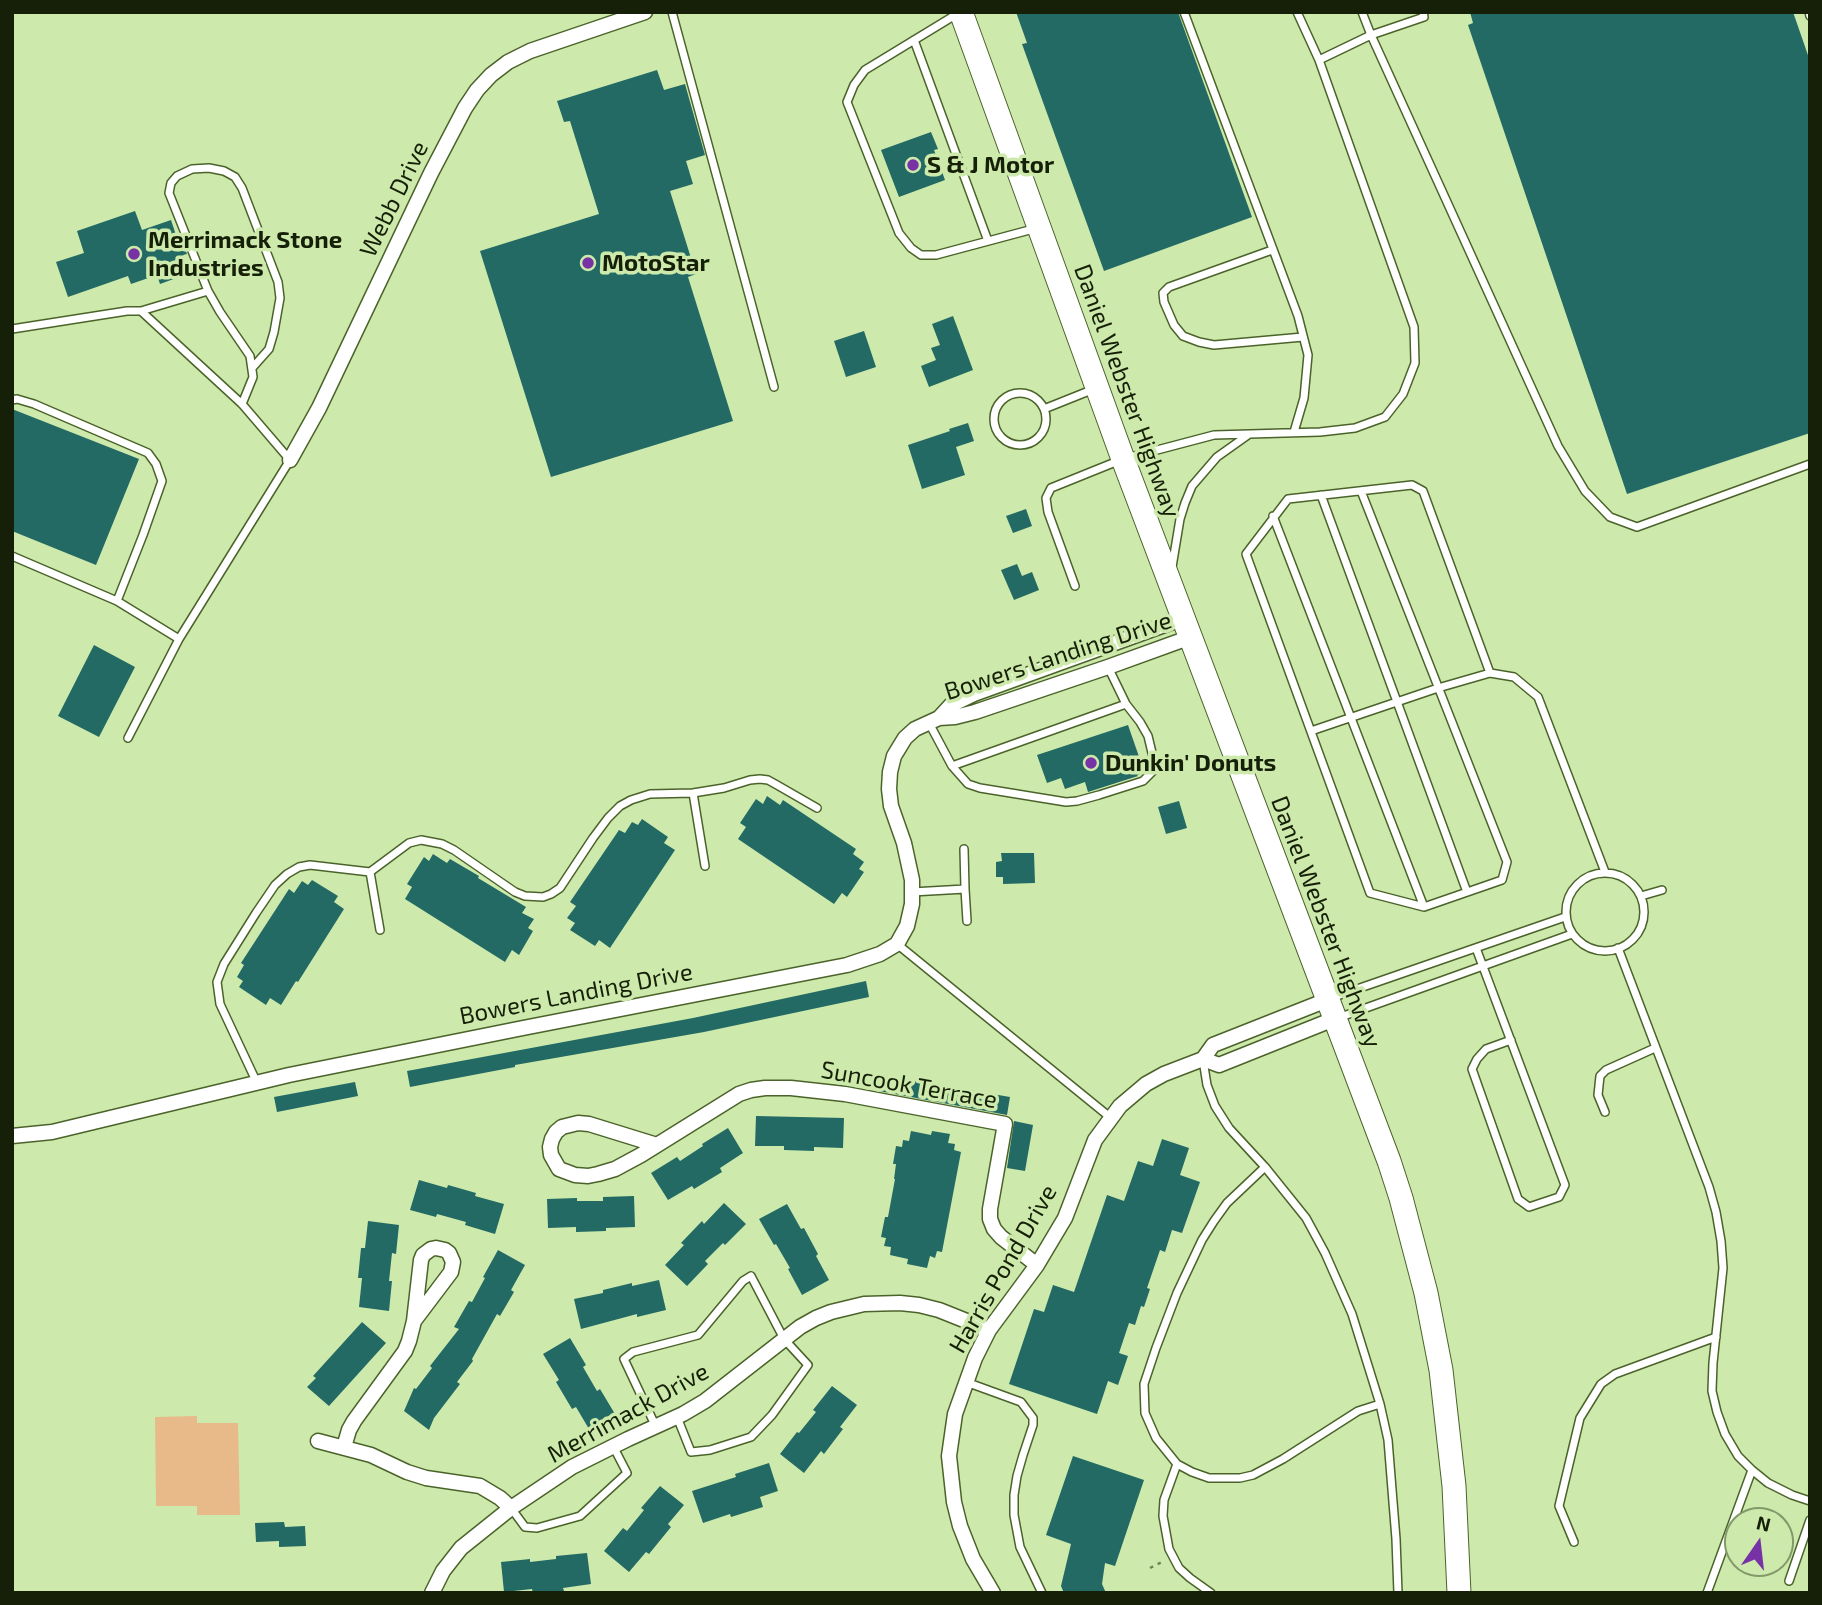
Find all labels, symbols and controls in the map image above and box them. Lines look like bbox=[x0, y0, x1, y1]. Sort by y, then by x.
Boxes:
street label: Webb Drive bbox=[354, 137, 434, 261]
place label: S & J Motor bbox=[927, 151, 1054, 179]
marker: S & J Motor bbox=[905, 157, 921, 173]
place label: Merrimack Stone Industries bbox=[148, 226, 342, 282]
marker: Merrimack Stone Industries bbox=[126, 246, 142, 262]
place label: MotoStar bbox=[602, 249, 710, 277]
marker: MotoStar bbox=[580, 255, 596, 271]
street label: Daniel Webster Highway bbox=[1068, 260, 1186, 522]
street label: Bowers Landing Drive bbox=[941, 606, 1175, 706]
place label: Dunkin' Donuts bbox=[1105, 749, 1276, 777]
marker: Dunkin' Donuts bbox=[1083, 755, 1099, 771]
street label: Daniel Webster Highway bbox=[1265, 792, 1387, 1052]
street label: Bowers Landing Drive bbox=[457, 957, 695, 1031]
street label: Suncook Terrace bbox=[819, 1055, 999, 1115]
street label: Harris Pond Drive bbox=[943, 1180, 1063, 1358]
street label: Merrimack Drive bbox=[542, 1357, 714, 1469]
north arrow bbox=[1724, 1507, 1794, 1577]
text: N bbox=[1754, 1510, 1773, 1536]

